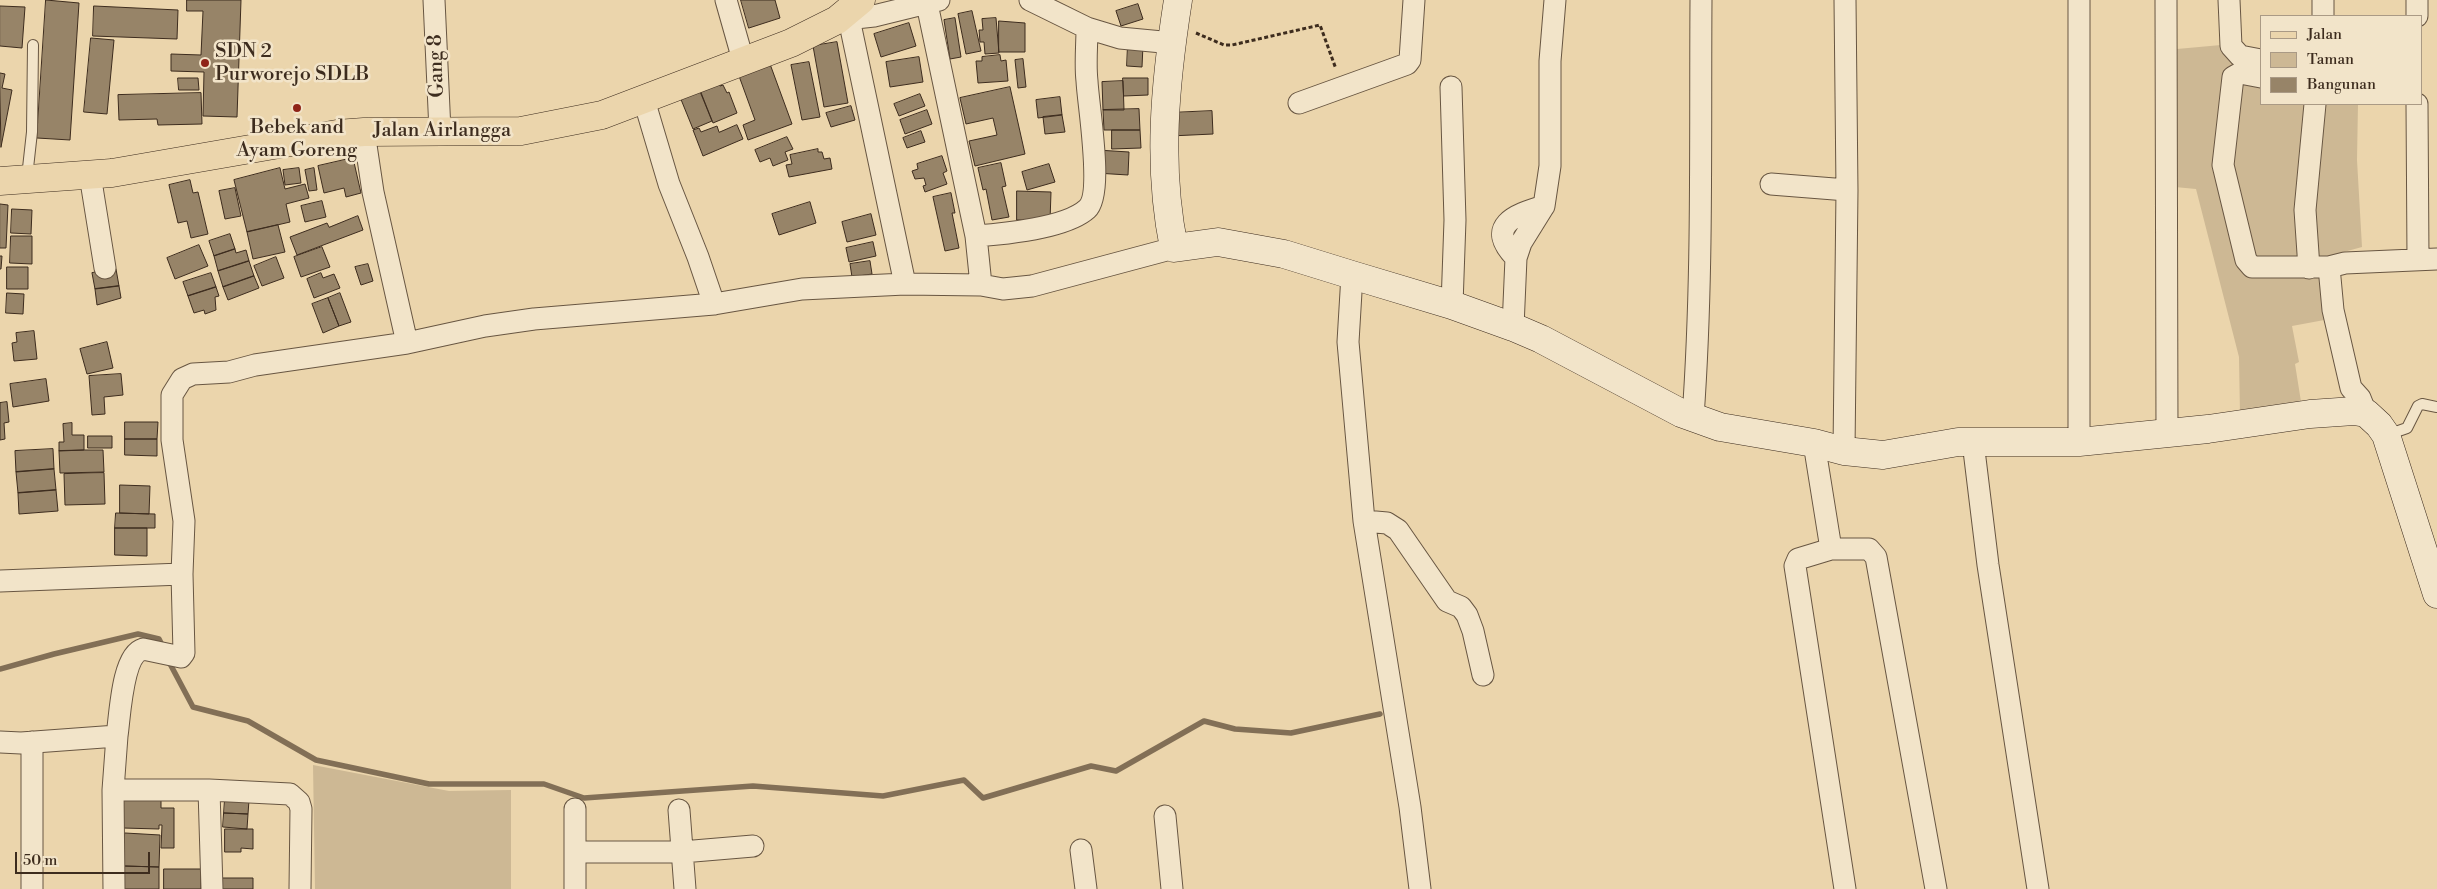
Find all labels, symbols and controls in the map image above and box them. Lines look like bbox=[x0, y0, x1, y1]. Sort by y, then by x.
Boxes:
legend bbox=[2260, 15, 2422, 105]
text: Jalan bbox=[2307, 25, 2342, 44]
street label: Gang 8 bbox=[424, 34, 450, 98]
place label: SDN 2 Purworejo SDLB bbox=[215, 40, 369, 87]
text: Taman bbox=[2307, 50, 2354, 69]
marker: SDN 2 Purworejo SDLB bbox=[199, 57, 211, 69]
text: Bangunan bbox=[2307, 75, 2376, 94]
marker: Bebek and Ayam Goreng bbox=[291, 102, 303, 114]
place label: Bebek and Ayam Goreng bbox=[237, 116, 357, 163]
street label: Jalan Airlangga bbox=[373, 119, 511, 143]
scale bar bbox=[18, 842, 152, 874]
text: 50 m bbox=[23, 851, 57, 870]

